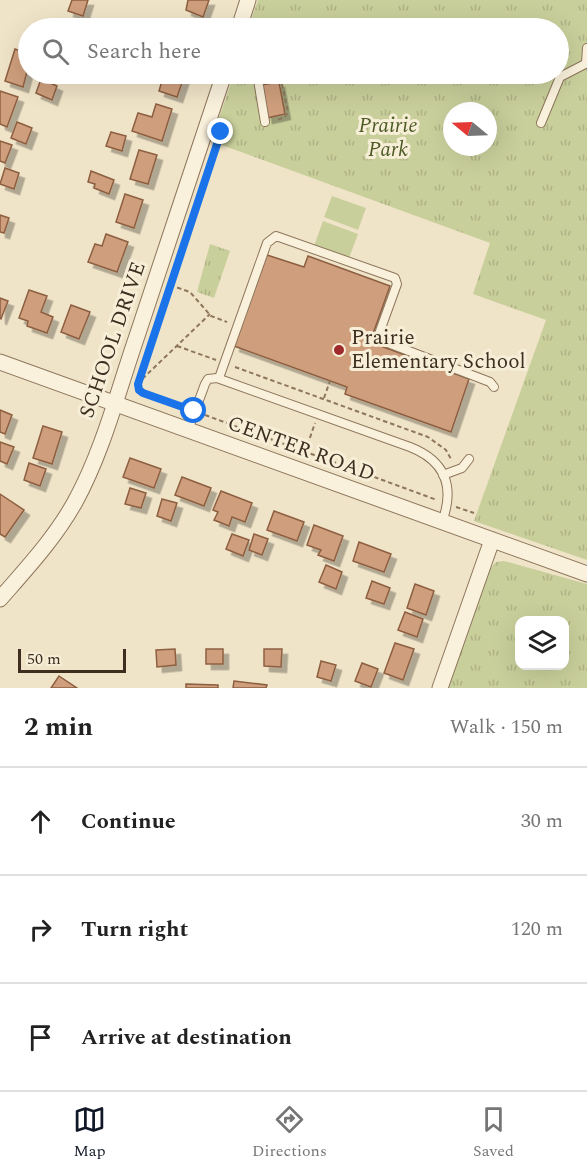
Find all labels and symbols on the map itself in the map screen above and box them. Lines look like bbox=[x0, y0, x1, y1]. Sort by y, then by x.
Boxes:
north arrow bbox=[443, 102, 497, 156]
park label: Prairie Park bbox=[358, 110, 418, 166]
route end bbox=[207, 118, 233, 144]
street label: SCHOOL DRIVE bbox=[71, 257, 155, 423]
place label: Prairie Elementary School bbox=[351, 322, 526, 378]
marker: Prairie Elementary School bbox=[332, 343, 346, 357]
route start bbox=[180, 397, 206, 423]
street label: CENTER ROAD bbox=[223, 407, 379, 491]
scale bar bbox=[18, 646, 126, 674]

